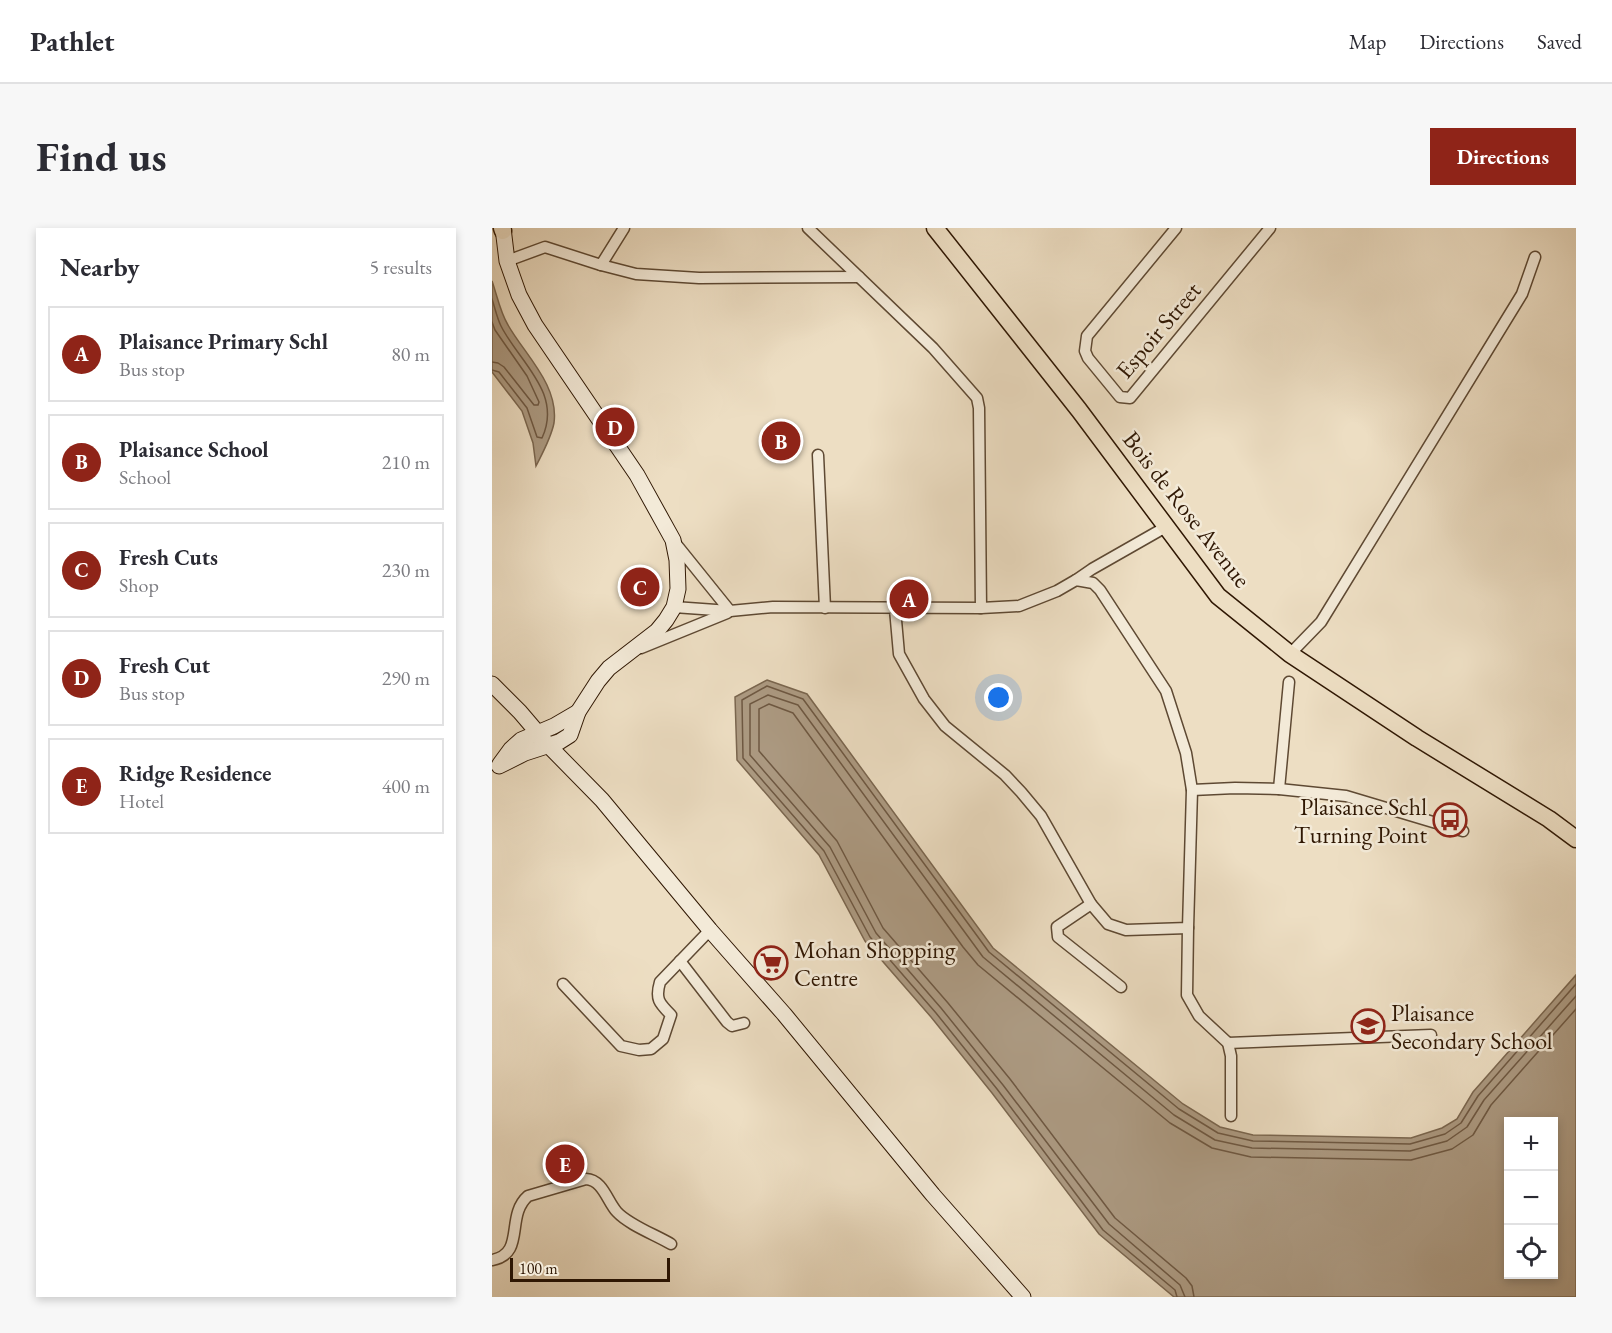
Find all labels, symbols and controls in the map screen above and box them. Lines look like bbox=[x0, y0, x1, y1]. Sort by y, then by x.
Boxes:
text: Pathlet bbox=[30, 23, 114, 59]
text: Map bbox=[1349, 28, 1386, 55]
text: Directions bbox=[1419, 28, 1504, 55]
text: Saved bbox=[1537, 28, 1582, 55]
button: Directions bbox=[1430, 128, 1576, 185]
text: Find us bbox=[36, 129, 167, 184]
text: Nearby bbox=[60, 250, 140, 284]
text: 5 results bbox=[369, 254, 432, 280]
street label: Espoir Street bbox=[1109, 275, 1208, 385]
text: Plaisance Primary Schl bbox=[119, 327, 328, 356]
text: A bbox=[74, 341, 89, 367]
text: 80 m bbox=[391, 341, 430, 367]
text: Bus stop bbox=[119, 356, 185, 382]
pin: D bbox=[596, 404, 634, 450]
pin: B bbox=[762, 418, 800, 464]
street label: Bois de Rose Avenue bbox=[1116, 424, 1258, 594]
text: Plaisance School bbox=[119, 435, 268, 464]
text: B bbox=[75, 449, 88, 475]
text: 210 m bbox=[382, 449, 430, 475]
text: School bbox=[119, 464, 171, 490]
text: Fresh Cuts bbox=[119, 543, 218, 572]
text: C bbox=[74, 557, 89, 583]
text: 230 m bbox=[382, 557, 430, 583]
pin: C bbox=[620, 564, 660, 610]
text: Shop bbox=[119, 572, 159, 598]
pin: A bbox=[890, 576, 928, 622]
text: Fresh Cut bbox=[119, 651, 210, 680]
text: D bbox=[74, 665, 89, 691]
text: 290 m bbox=[382, 665, 430, 691]
text: Bus stop bbox=[119, 680, 185, 706]
your location bbox=[984, 683, 1013, 712]
text: Ridge Residence bbox=[119, 759, 271, 788]
text: E bbox=[76, 773, 87, 799]
text: 400 m bbox=[382, 773, 430, 799]
text: Hotel bbox=[119, 788, 164, 814]
place label: Plaisance Schl Turning Point bbox=[1294, 791, 1427, 850]
bus stop icon: Plaisance Schl Turning Point bbox=[1432, 802, 1468, 838]
place label: Mohan Shopping Centre bbox=[794, 934, 956, 993]
supermarket icon: Mohan Shopping Centre bbox=[753, 945, 789, 981]
place label: Plaisance Secondary School bbox=[1391, 997, 1553, 1056]
school or university icon: Plaisance Secondary School bbox=[1350, 1008, 1386, 1044]
map controls bbox=[1504, 1117, 1558, 1279]
button: + bbox=[1504, 1117, 1558, 1171]
pin: E bbox=[546, 1142, 584, 1186]
button: − bbox=[1504, 1171, 1558, 1225]
button: locate bbox=[1504, 1225, 1558, 1279]
scale bar bbox=[510, 1255, 670, 1282]
text: 100 m bbox=[519, 1258, 558, 1279]

